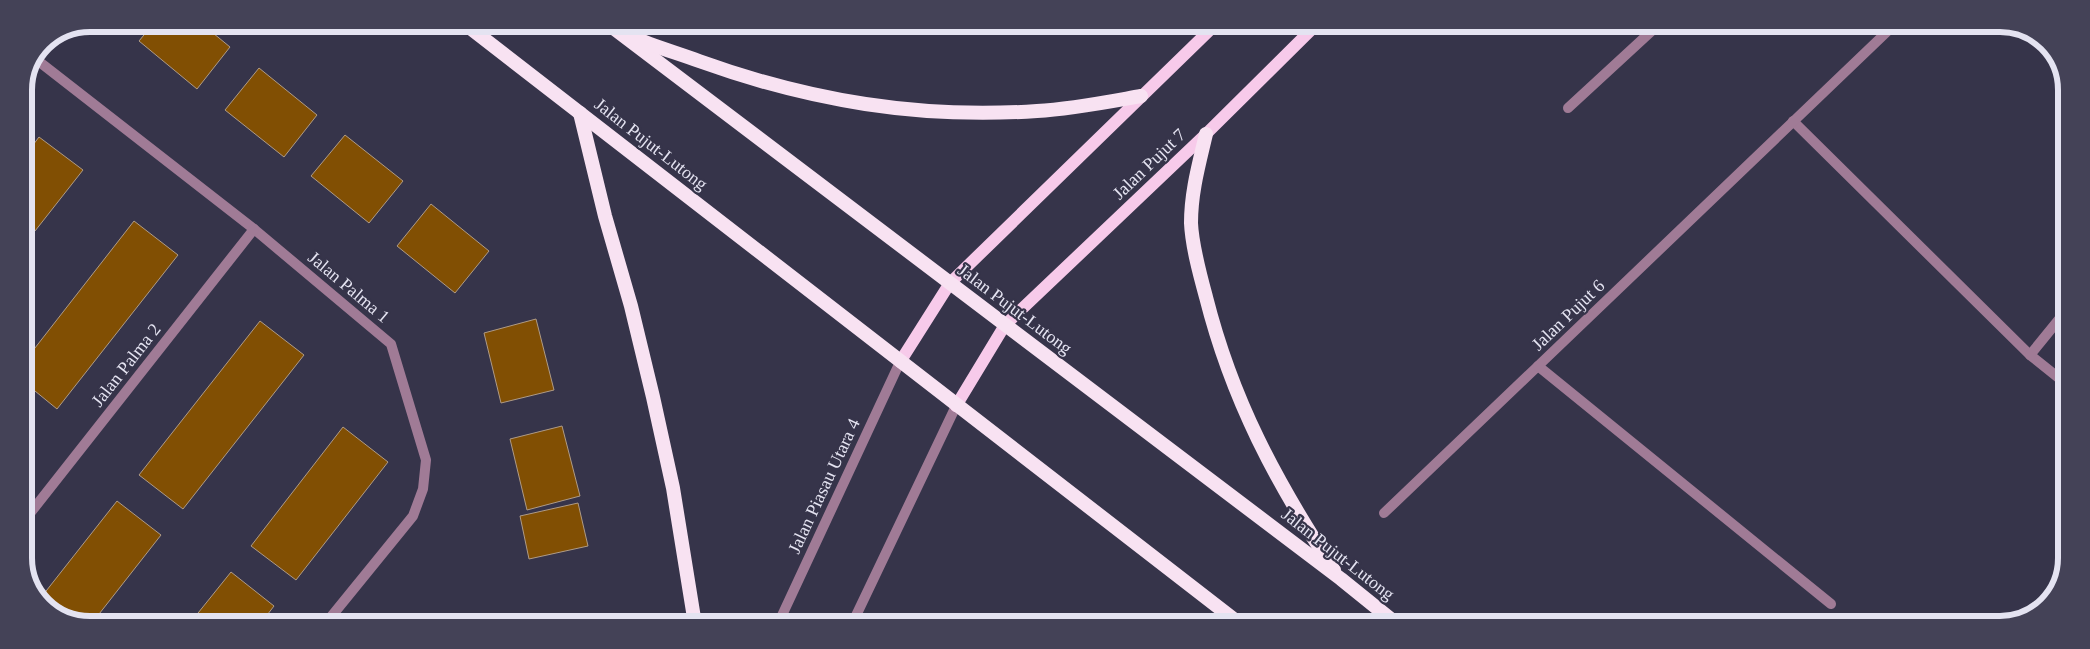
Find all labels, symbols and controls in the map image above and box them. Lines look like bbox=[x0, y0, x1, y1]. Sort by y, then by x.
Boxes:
street label: Jalan Pujut-Lutong bbox=[591, 94, 711, 194]
street label: Jalan Pujut 7 bbox=[1109, 125, 1189, 203]
street label: Jalan Palma 1 bbox=[304, 247, 394, 327]
street label: Jalan Pujut-Lutong bbox=[954, 260, 1076, 358]
street label: Jalan Pujut 6 bbox=[1528, 276, 1608, 354]
street label: Jalan Palma 2 bbox=[87, 319, 165, 411]
street label: Jalan Piasau Utara 4 bbox=[784, 415, 864, 557]
street label: Jalan Pujut-Lutong bbox=[1278, 504, 1398, 604]

